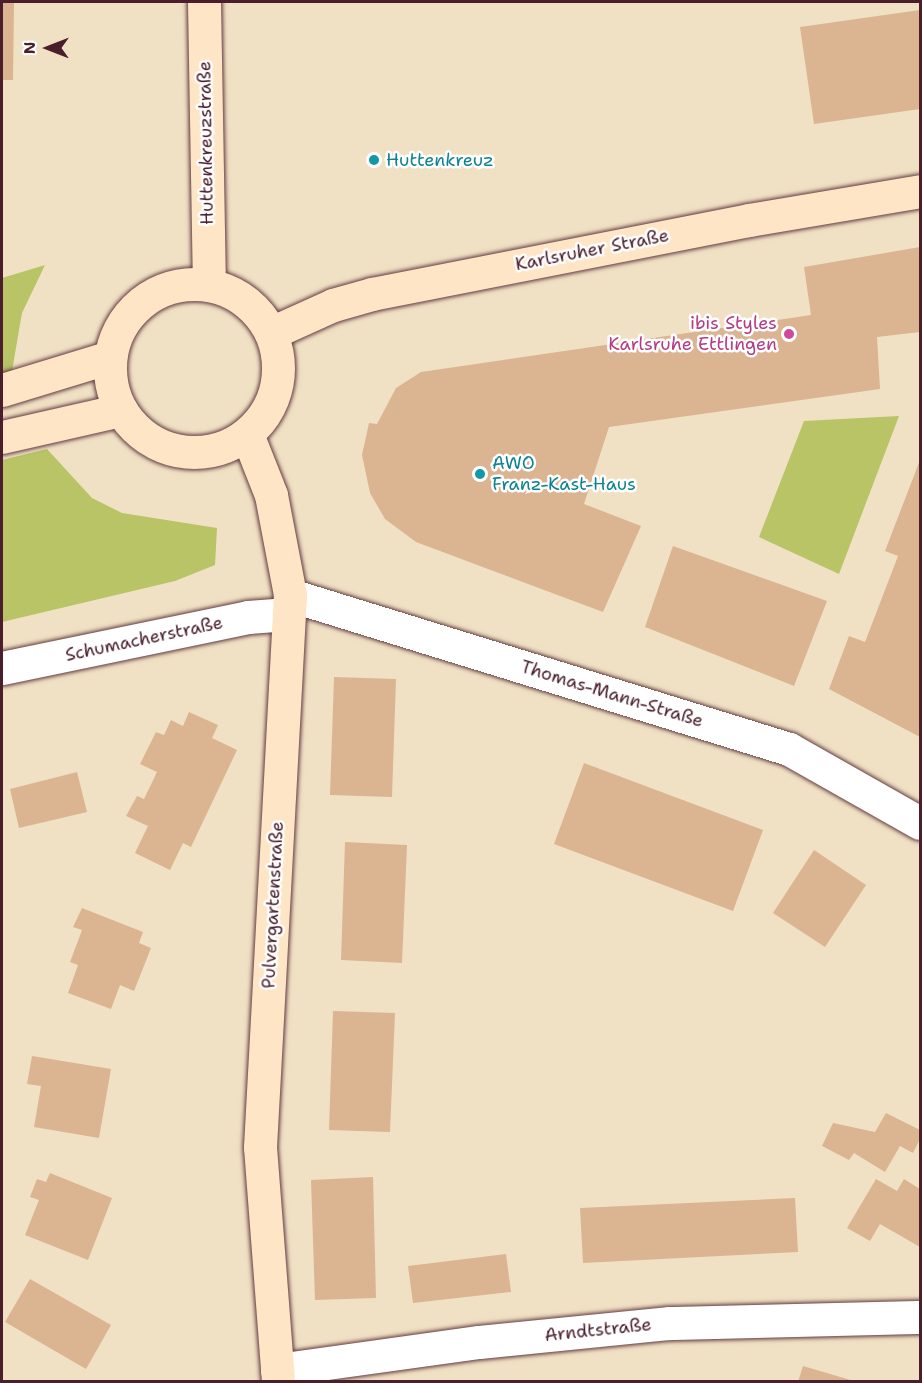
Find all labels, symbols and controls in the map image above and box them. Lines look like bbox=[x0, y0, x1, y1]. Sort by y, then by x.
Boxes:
north arrow bbox=[18, 18, 78, 78]
text: N bbox=[19, 42, 40, 54]
street label: Huttenkreuzstraße bbox=[194, 61, 218, 225]
place label: Huttenkreuz bbox=[386, 149, 494, 171]
marker: Huttenkreuz bbox=[367, 153, 381, 167]
street label: Karlsruher Straße bbox=[513, 225, 671, 275]
place label: ibis Styles Karlsruhe Ettlingen bbox=[608, 313, 777, 356]
marker: ibis Styles Karlsruhe Ettlingen bbox=[782, 327, 796, 341]
place label: AWO Franz-Kast-Haus bbox=[492, 453, 636, 496]
marker: AWO Franz-Kast-Haus bbox=[473, 467, 487, 481]
street label: Schumacherstraße bbox=[63, 612, 225, 666]
street label: Thomas-Mann-Straße bbox=[518, 656, 706, 732]
street label: Pulvergartenstraße bbox=[258, 821, 288, 989]
street label: Arndtstraße bbox=[543, 1314, 653, 1346]

